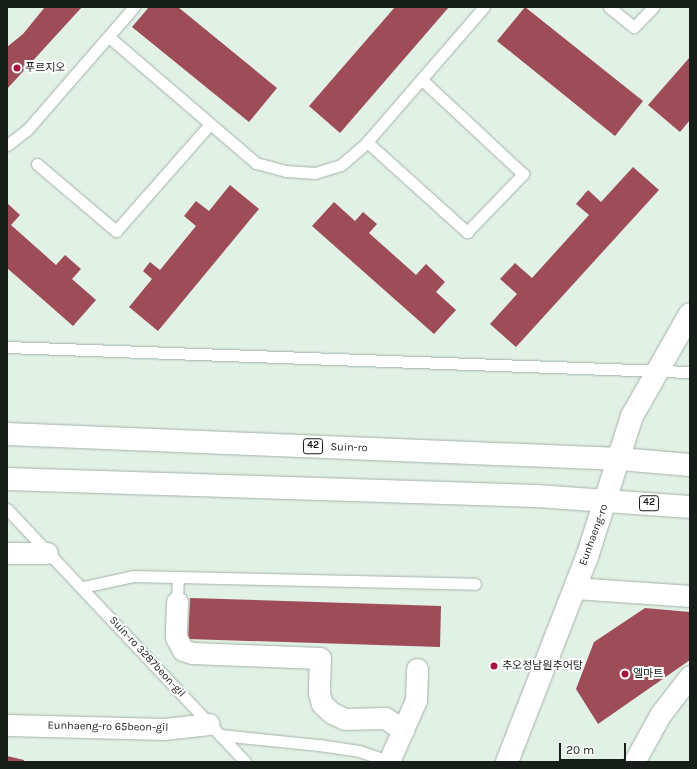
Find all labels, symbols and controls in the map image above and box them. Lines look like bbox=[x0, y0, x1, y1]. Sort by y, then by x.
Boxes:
place label: 푸르지오 bbox=[25, 61, 65, 75]
marker: 푸르지오 bbox=[12, 63, 22, 73]
road number: 42 bbox=[303, 438, 323, 454]
street label: Suin-ro bbox=[330, 441, 368, 455]
road number: 42 bbox=[639, 495, 659, 511]
street label: Eunhaeng-ro bbox=[577, 502, 611, 568]
street label: Suin-ro 3287beon-gil bbox=[106, 614, 188, 700]
place label: 추오정남원추어탕 bbox=[502, 659, 583, 673]
marker: 추오정남원추어탕 bbox=[489, 661, 499, 671]
place label: 엘마트 bbox=[633, 667, 663, 681]
marker: 엘마트 bbox=[620, 669, 630, 679]
street label: Eunhaeng-ro 65beon-gil bbox=[47, 719, 169, 735]
scale bar bbox=[561, 735, 628, 761]
text: 20 m bbox=[566, 743, 594, 757]

